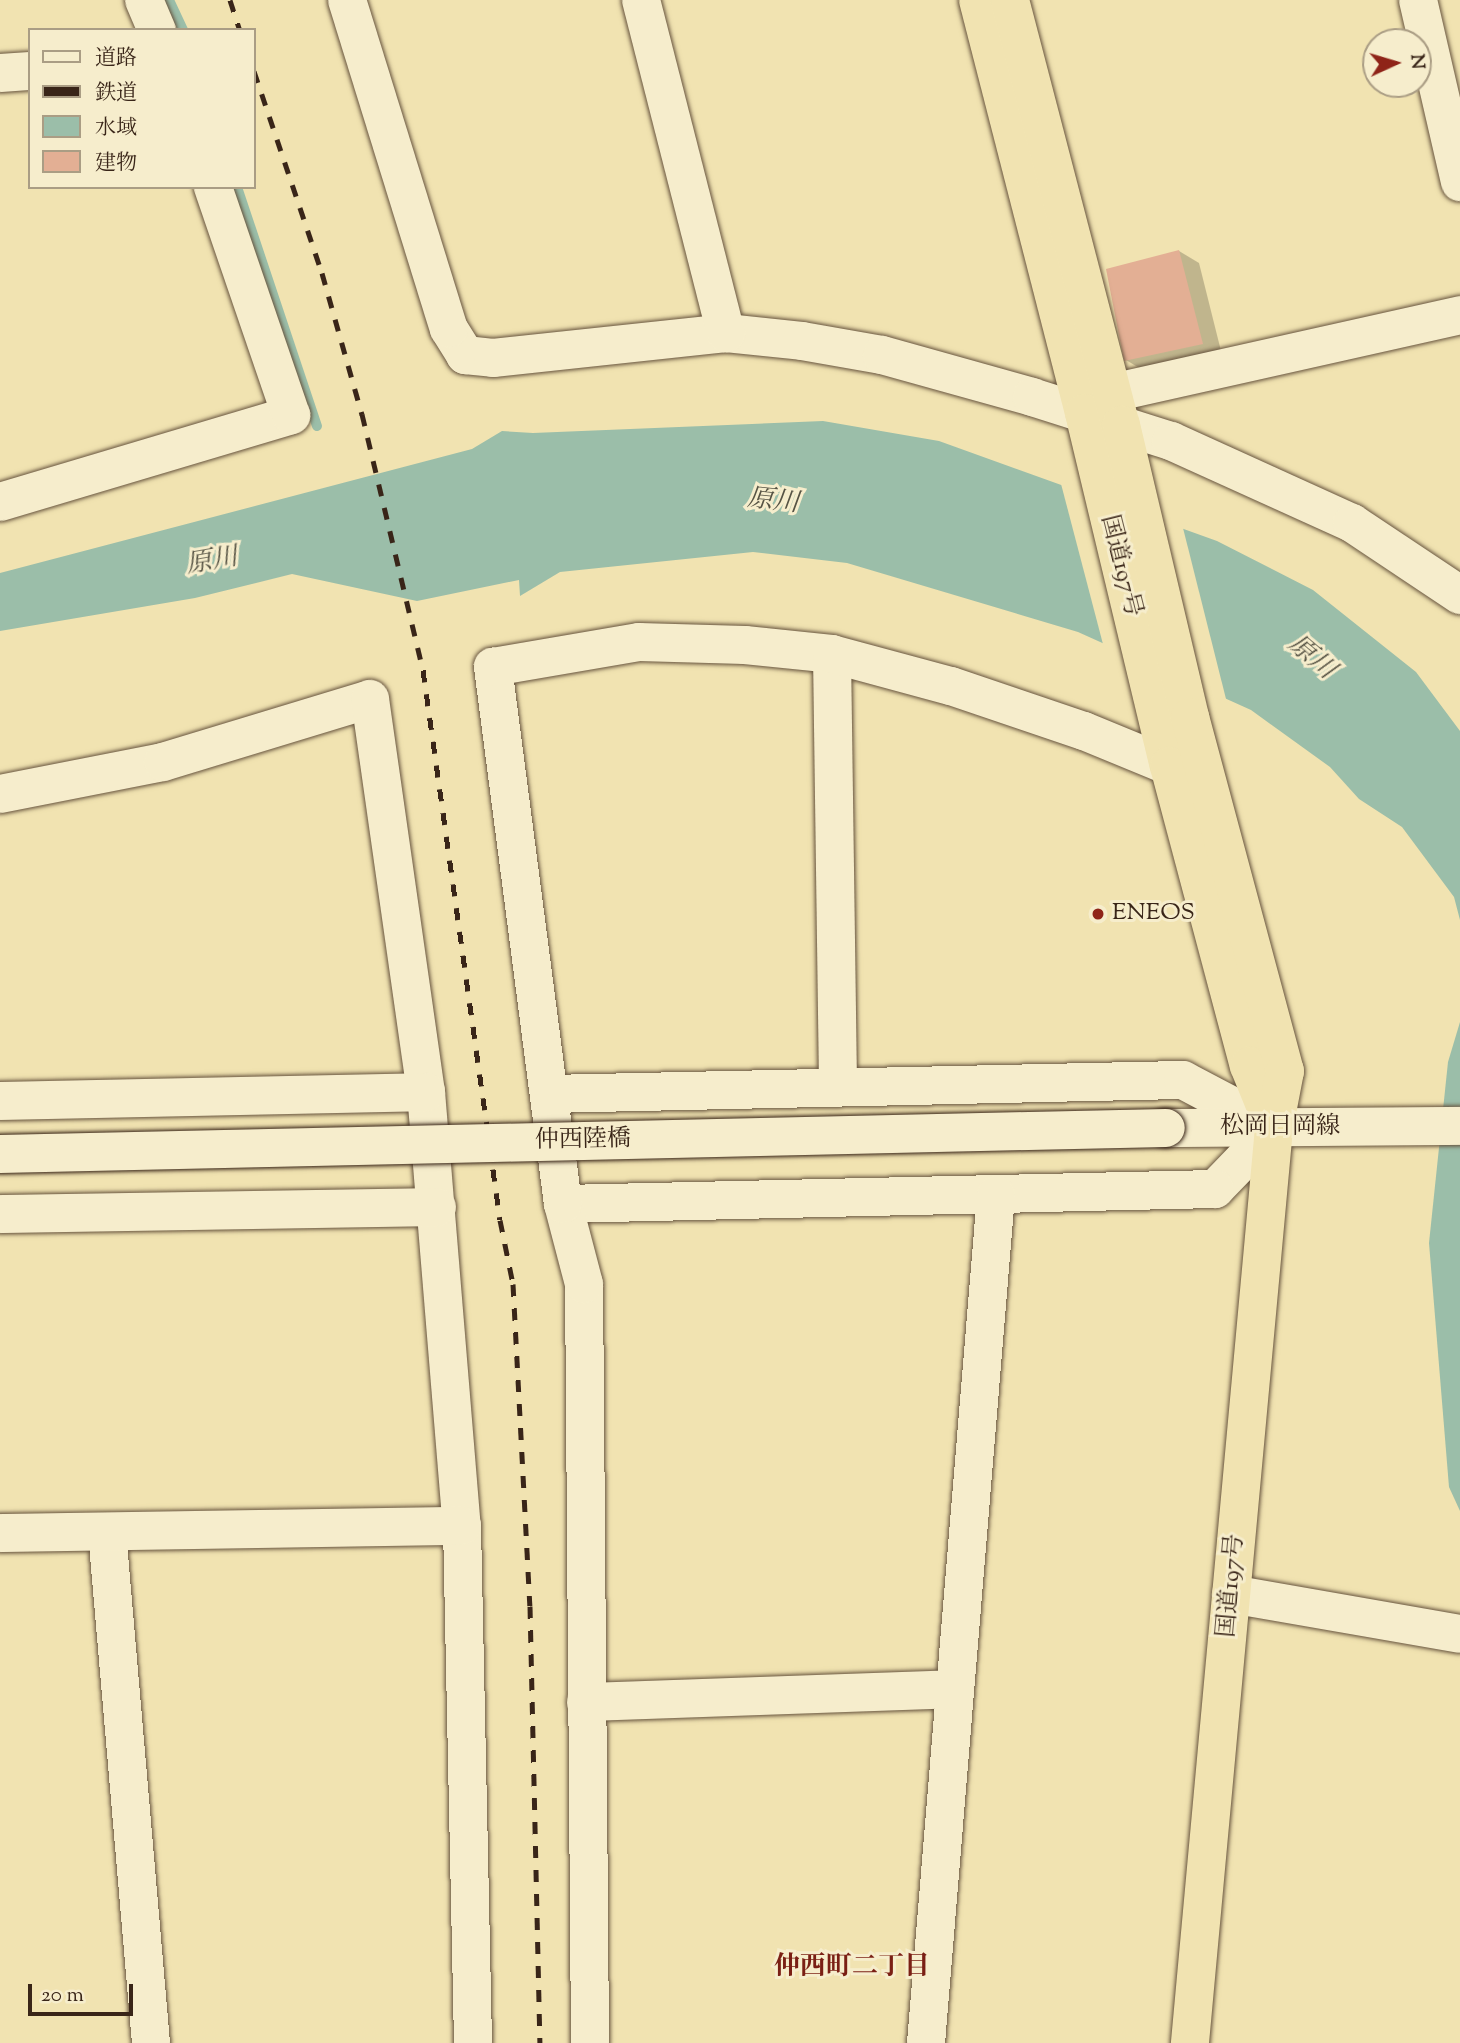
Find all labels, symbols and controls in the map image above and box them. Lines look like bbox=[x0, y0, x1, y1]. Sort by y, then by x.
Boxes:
legend bbox=[28, 28, 256, 189]
north arrow bbox=[1362, 28, 1432, 98]
text: 道路 bbox=[95, 44, 137, 74]
text: N bbox=[1402, 53, 1430, 70]
text: 鉄道 bbox=[95, 79, 137, 109]
text: 水域 bbox=[95, 114, 137, 144]
text: 建物 bbox=[95, 149, 137, 179]
water label: 原川 bbox=[746, 484, 800, 520]
street label: 国道197号 bbox=[1093, 512, 1147, 620]
water label: 原川 bbox=[184, 542, 240, 582]
water label: 原川 bbox=[1281, 629, 1341, 687]
place label: ENEOS bbox=[1112, 900, 1195, 928]
marker: ENEOS bbox=[1090, 906, 1106, 922]
street label: 松岡日岡線 bbox=[1220, 1114, 1340, 1142]
street label: 仲西陸橋 bbox=[535, 1126, 631, 1156]
street label: 国道197号 bbox=[1213, 1533, 1251, 1639]
district label: 仲西町二丁目 bbox=[774, 1952, 930, 1984]
scale bar bbox=[32, 1969, 136, 2013]
text: 20 m bbox=[41, 1981, 84, 2011]

